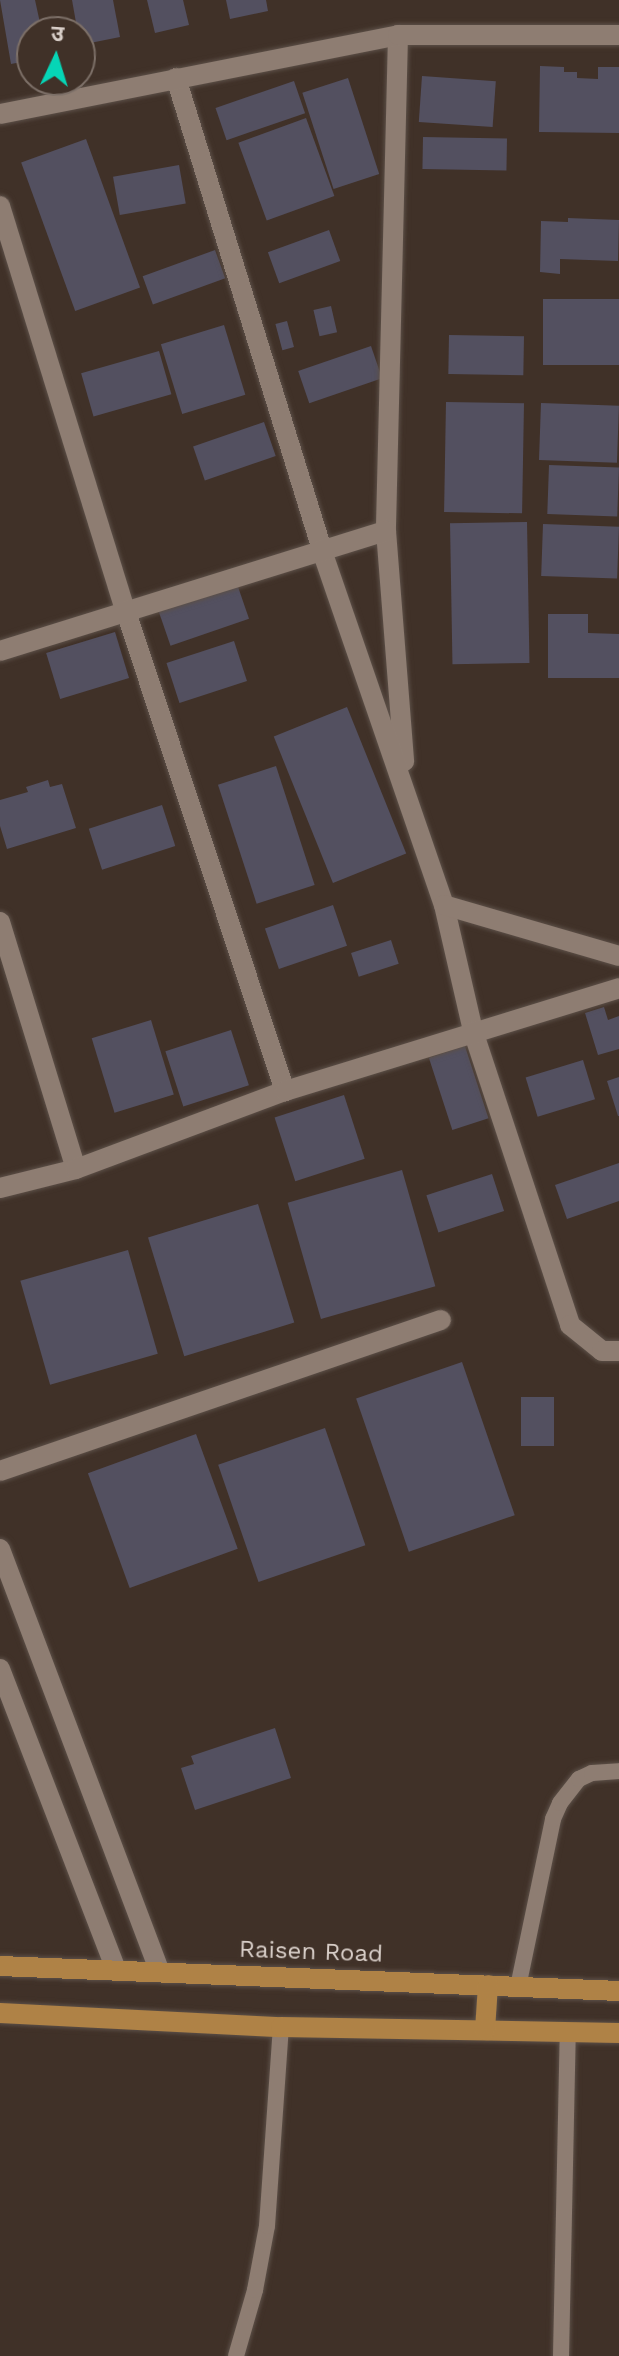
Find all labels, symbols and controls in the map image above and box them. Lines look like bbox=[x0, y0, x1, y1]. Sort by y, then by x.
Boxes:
north arrow bbox=[16, 16, 96, 96]
text: उ bbox=[50, 21, 65, 46]
street label: Raisen Road bbox=[239, 1935, 383, 1969]

